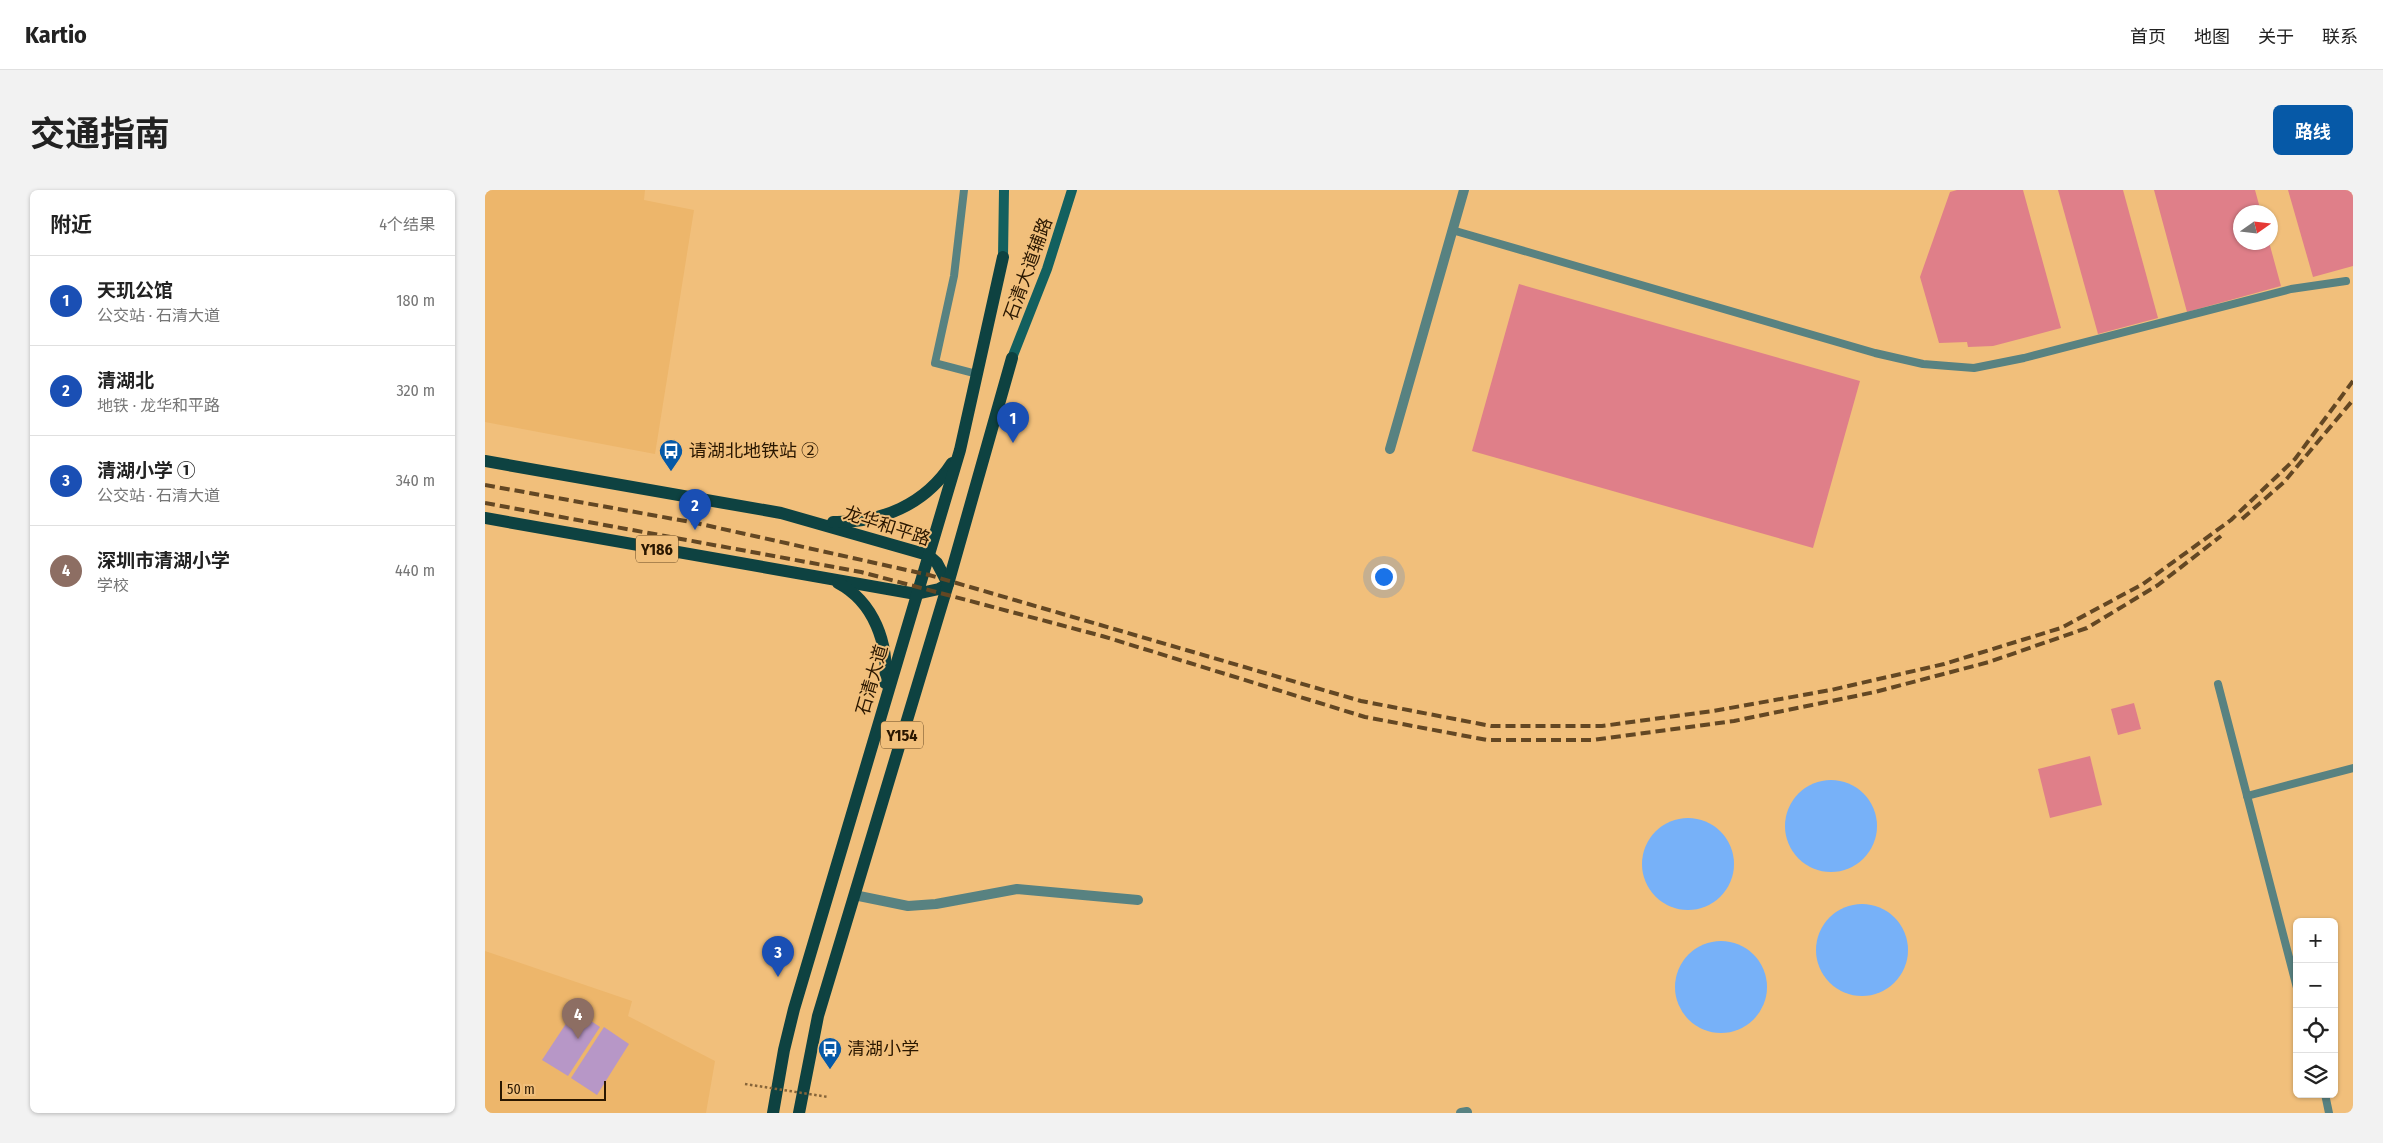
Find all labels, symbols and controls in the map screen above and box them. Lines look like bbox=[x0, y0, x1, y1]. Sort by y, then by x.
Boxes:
text: Kartio bbox=[25, 21, 87, 49]
text: 首页 bbox=[2130, 26, 2166, 48]
text: 地图 bbox=[2194, 26, 2230, 48]
text: 关于 bbox=[2258, 26, 2294, 48]
text: 联系 bbox=[2322, 26, 2358, 48]
button: 路线 bbox=[2273, 105, 2353, 155]
text: 交通指南 bbox=[30, 113, 170, 155]
north arrow bbox=[2233, 205, 2278, 250]
text: 附近 bbox=[50, 212, 92, 238]
street label: 石清大道辅路 bbox=[999, 214, 1057, 324]
text: 4个结果 bbox=[379, 215, 435, 234]
text: 天玑公馆 bbox=[97, 279, 173, 302]
text: 1 bbox=[63, 291, 69, 310]
text: 180 m bbox=[396, 291, 435, 310]
text: 公交站 · 石清大道 bbox=[97, 306, 220, 325]
text: 清湖北 bbox=[97, 369, 154, 392]
text: 2 bbox=[62, 381, 70, 400]
text: 320 m bbox=[396, 381, 435, 400]
text: 地铁 · 龙华和平路 bbox=[97, 396, 220, 415]
pin: 1 bbox=[997, 402, 1029, 443]
bus stop icon: 请湖北地铁站 ② bbox=[658, 438, 684, 472]
place label: 请湖北地铁站 ② bbox=[689, 440, 819, 462]
text: 清湖小学 ① bbox=[97, 459, 196, 482]
text: 3 bbox=[62, 471, 70, 490]
text: 340 m bbox=[396, 471, 435, 490]
text: 公交站 · 石清大道 bbox=[97, 486, 220, 505]
pin: 2 bbox=[679, 489, 711, 530]
street label: 龙华和平路 bbox=[841, 502, 933, 550]
road number: Y186 bbox=[636, 536, 678, 562]
text: 深圳市清湖小学 bbox=[97, 549, 230, 572]
text: 4 bbox=[62, 561, 70, 580]
text: 440 m bbox=[395, 561, 435, 580]
your location bbox=[1371, 564, 1397, 590]
text: 学校 bbox=[97, 576, 129, 595]
street label: 石清大道 bbox=[852, 642, 892, 718]
road number: Y154 bbox=[881, 722, 923, 748]
map controls bbox=[2293, 918, 2338, 1098]
button: + bbox=[2293, 918, 2338, 963]
pin: 3 bbox=[762, 936, 794, 977]
button: − bbox=[2293, 963, 2338, 1008]
pin: 4 bbox=[562, 998, 594, 1039]
button: locate bbox=[2293, 1008, 2338, 1053]
bus stop icon: 清湖小学 bbox=[817, 1036, 843, 1070]
place label: 清湖小学 bbox=[847, 1038, 919, 1060]
button: layers bbox=[2293, 1053, 2338, 1098]
scale bar bbox=[500, 1078, 606, 1101]
text: 50 m bbox=[507, 1081, 535, 1098]

